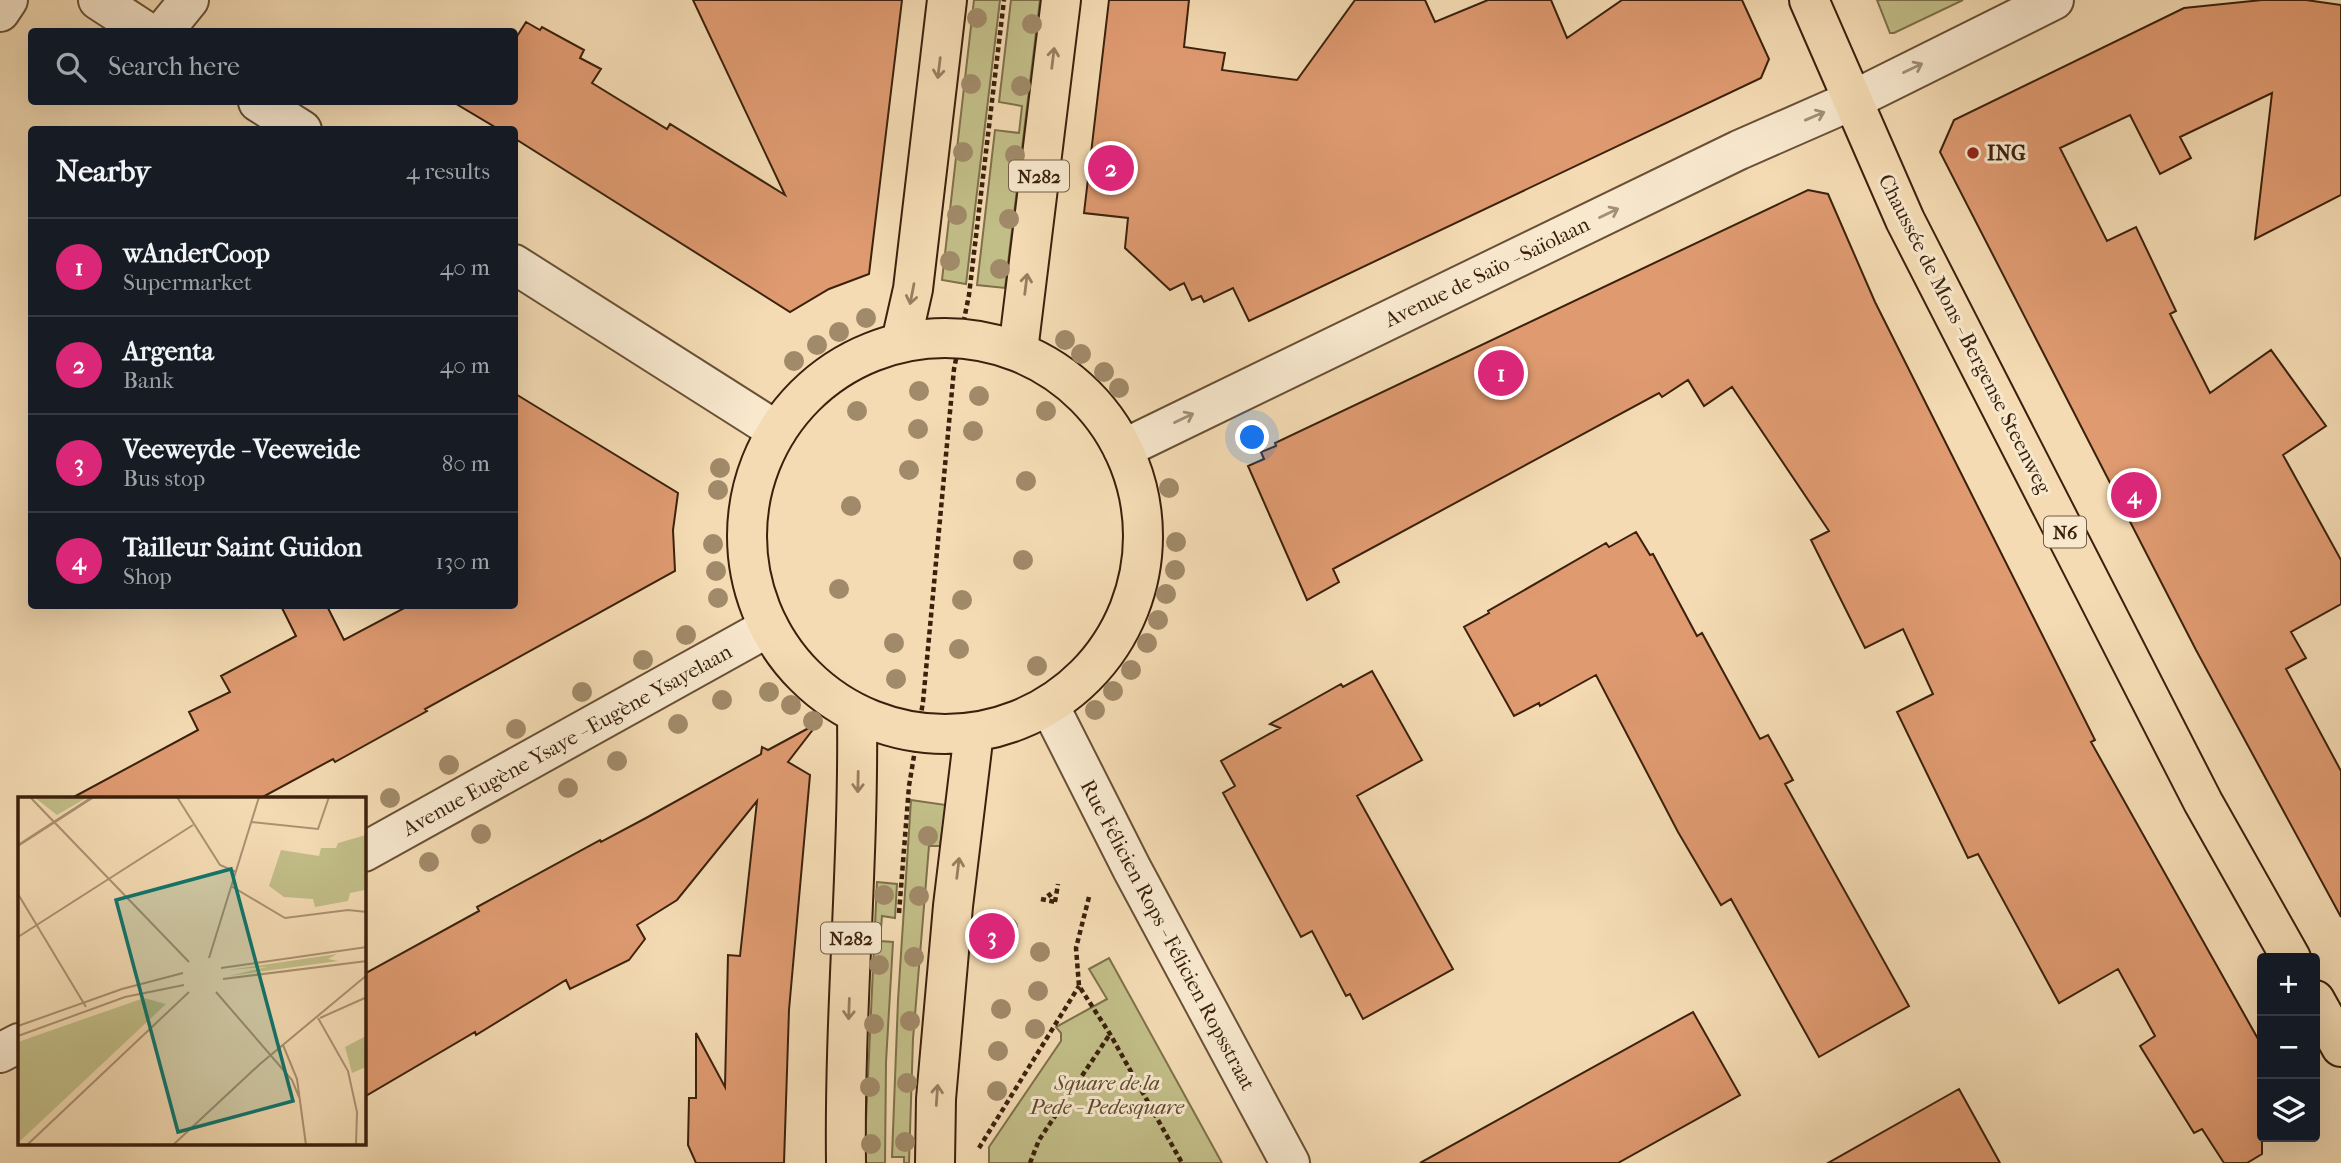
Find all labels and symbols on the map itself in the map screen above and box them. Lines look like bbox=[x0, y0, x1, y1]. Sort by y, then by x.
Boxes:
one-way arrow bbox=[1047, 47, 1060, 70]
one-way arrow bbox=[933, 56, 946, 79]
one-way arrow bbox=[1902, 61, 1923, 75]
one-way arrow bbox=[1804, 108, 1825, 121]
place label: ING bbox=[1987, 141, 2026, 165]
pin: 2 bbox=[1088, 142, 1134, 194]
marker: ING bbox=[1965, 145, 1981, 161]
road number: N282 bbox=[1009, 160, 1069, 192]
street label: Chaussée de Mons - Bergense Steenweg bbox=[1874, 170, 2057, 499]
one-way arrow bbox=[1598, 205, 1619, 219]
street label: Avenue de Saïo - Saïolaan bbox=[1380, 212, 1593, 332]
one-way arrow bbox=[1019, 273, 1032, 296]
one-way arrow bbox=[904, 282, 918, 305]
pin: 1 bbox=[1478, 347, 1524, 399]
one-way arrow bbox=[1173, 411, 1194, 424]
your location bbox=[1235, 420, 1269, 454]
pin: 4 bbox=[2111, 469, 2157, 521]
road number: N6 bbox=[2044, 516, 2086, 548]
street label: Avenue Eugène Ysaye - Eugène Ysayelaan bbox=[397, 639, 736, 841]
one-way arrow bbox=[851, 770, 864, 793]
street label: Rue Félicien Rops - Félicien Ropsstraat bbox=[1076, 776, 1261, 1095]
inset map bbox=[18, 797, 366, 1146]
one-way arrow bbox=[951, 857, 964, 880]
pin: 3 bbox=[969, 910, 1015, 962]
road number: N282 bbox=[821, 922, 881, 954]
one-way arrow bbox=[842, 998, 855, 1021]
park label: Square de la Pede - Pedesquare bbox=[1029, 1071, 1185, 1119]
one-way arrow bbox=[930, 1084, 943, 1107]

